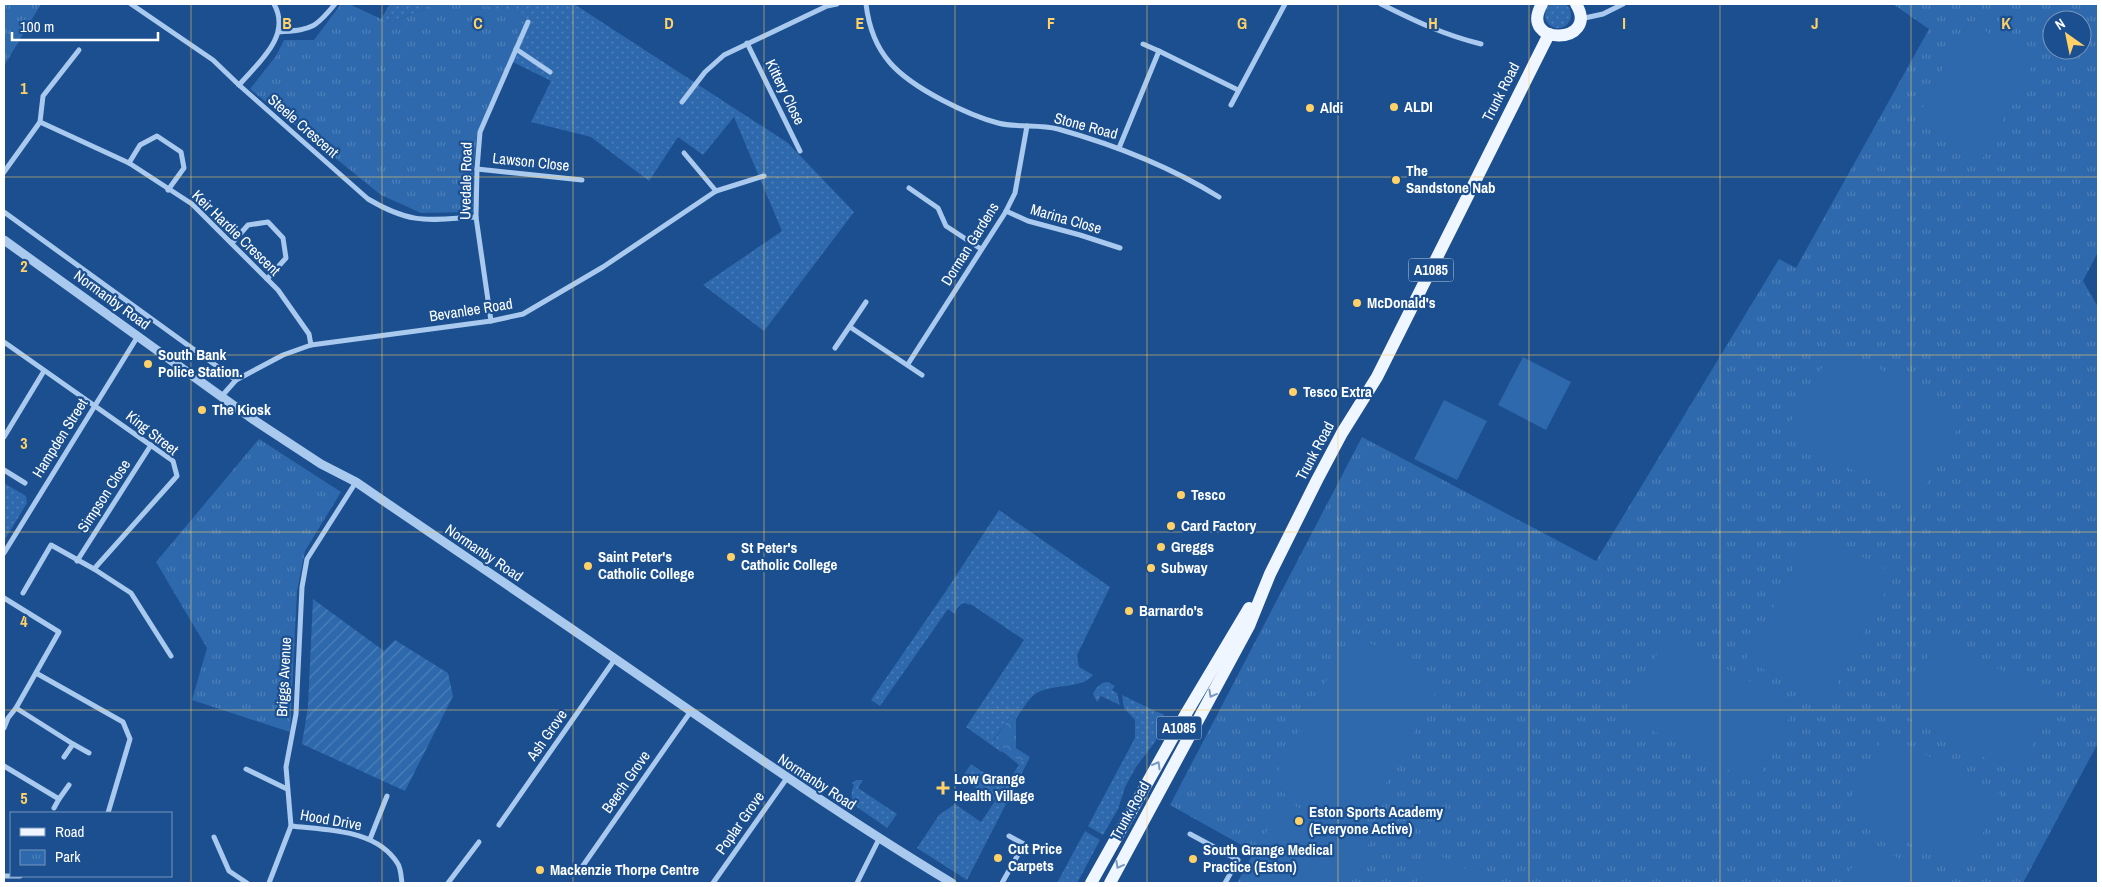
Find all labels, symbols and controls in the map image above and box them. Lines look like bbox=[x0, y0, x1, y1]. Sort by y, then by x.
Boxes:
scale bar bbox=[12, 10, 159, 42]
north arrow bbox=[2042, 10, 2092, 60]
text: B bbox=[282, 12, 292, 34]
text: C bbox=[473, 12, 483, 34]
text: D bbox=[664, 12, 674, 34]
text: E bbox=[856, 12, 865, 34]
text: F bbox=[1047, 12, 1055, 34]
text: G bbox=[1237, 12, 1247, 34]
text: H bbox=[1428, 12, 1438, 34]
text: I bbox=[1622, 12, 1626, 34]
text: J bbox=[1811, 12, 1819, 34]
text: K bbox=[2001, 12, 2011, 34]
text: N bbox=[2052, 14, 2068, 34]
text: 100 m bbox=[20, 16, 54, 37]
street label: Kittery Close bbox=[761, 56, 810, 128]
street label: Trunk Road bbox=[1477, 59, 1524, 125]
text: 1 bbox=[20, 77, 28, 99]
street label: Steele Crescent bbox=[263, 89, 344, 163]
place label: ALDI bbox=[1404, 96, 1433, 117]
place label: Aldi bbox=[1320, 97, 1343, 118]
marker: ALDI bbox=[1388, 101, 1400, 113]
marker: Aldi bbox=[1304, 102, 1316, 114]
street label: Stone Road bbox=[1052, 107, 1120, 144]
street label: Uvedale Road bbox=[454, 142, 477, 220]
street label: Lawson Close bbox=[492, 147, 571, 176]
place label: The Sandstone Nab bbox=[1406, 160, 1496, 198]
marker: The Sandstone Nab bbox=[1390, 174, 1402, 186]
street label: Keir Hardie Crescent bbox=[188, 185, 286, 281]
street label: Dorman Gardens bbox=[936, 198, 1003, 289]
street label: Marina Close bbox=[1028, 198, 1104, 239]
text: 2 bbox=[20, 255, 28, 277]
road number: A1085 bbox=[1408, 258, 1454, 282]
street label: Normanby Road bbox=[70, 265, 155, 334]
place label: McDonald's bbox=[1367, 292, 1436, 313]
street label: Bevanlee Road bbox=[428, 293, 514, 326]
marker: McDonald's bbox=[1351, 297, 1363, 309]
place label: South Bank Police Station. bbox=[158, 344, 243, 382]
marker: South Bank Police Station. bbox=[142, 358, 154, 370]
place label: Tesco Extra bbox=[1303, 381, 1372, 402]
marker: Tesco Extra bbox=[1287, 386, 1299, 398]
street label: Hampden Street bbox=[27, 394, 93, 481]
place label: The Kiosk bbox=[212, 399, 271, 420]
marker: The Kiosk bbox=[196, 404, 208, 416]
street label: King Street bbox=[122, 405, 183, 460]
street label: Trunk Road bbox=[1290, 418, 1339, 484]
text: 3 bbox=[20, 432, 28, 454]
street label: Simpson Close bbox=[72, 455, 135, 536]
place label: Tesco bbox=[1191, 484, 1226, 505]
marker: Tesco bbox=[1175, 489, 1187, 501]
place label: Card Factory bbox=[1181, 515, 1256, 536]
street label: Normanby Road bbox=[441, 519, 527, 586]
marker: Card Factory bbox=[1165, 520, 1177, 532]
place label: Greggs bbox=[1171, 536, 1214, 557]
place label: St Peter's Catholic College bbox=[741, 537, 838, 575]
marker: Greggs bbox=[1155, 541, 1167, 553]
place label: Saint Peter's Catholic College bbox=[598, 546, 695, 584]
marker: St Peter's Catholic College bbox=[725, 551, 737, 563]
place label: Subway bbox=[1161, 557, 1208, 578]
marker: Saint Peter's Catholic College bbox=[582, 560, 594, 572]
marker: Subway bbox=[1145, 562, 1157, 574]
place label: Barnardo's bbox=[1139, 600, 1204, 621]
marker: Barnardo's bbox=[1123, 605, 1135, 617]
text: 4 bbox=[20, 610, 28, 632]
street label: Briggs Avenue bbox=[271, 636, 296, 717]
one-way arrow bbox=[1208, 688, 1218, 697]
street label: Ash Grove bbox=[521, 705, 572, 765]
road number: A1085 bbox=[1156, 716, 1202, 740]
street label: Beech Grove bbox=[596, 746, 655, 817]
street label: Normanby Road bbox=[774, 748, 861, 815]
one-way arrow bbox=[1151, 761, 1161, 770]
place label: Low Grange Health Village bbox=[954, 768, 1035, 806]
street label: Trunk Road bbox=[1105, 778, 1154, 844]
marker: Low Grange Health Village bbox=[936, 781, 950, 795]
text: 5 bbox=[20, 787, 28, 809]
street label: Poplar Grove bbox=[710, 787, 769, 858]
place label: Eston Sports Academy (Everyone Active) bbox=[1309, 801, 1443, 839]
street label: Hood Drive bbox=[299, 804, 364, 835]
legend bbox=[10, 812, 172, 877]
marker: Eston Sports Academy (Everyone Active) bbox=[1293, 815, 1305, 827]
text: Road bbox=[55, 821, 84, 842]
place label: Cut Price Carpets bbox=[1008, 838, 1062, 876]
place label: South Grange Medical Practice (Eston) bbox=[1203, 839, 1333, 877]
text: Park bbox=[55, 846, 81, 867]
marker: Cut Price Carpets bbox=[992, 852, 1004, 864]
marker: South Grange Medical Practice (Eston) bbox=[1187, 853, 1199, 865]
place label: Mackenzie Thorpe Centre bbox=[550, 859, 699, 880]
one-way arrow bbox=[1115, 860, 1125, 869]
marker: Mackenzie Thorpe Centre bbox=[534, 864, 546, 876]

